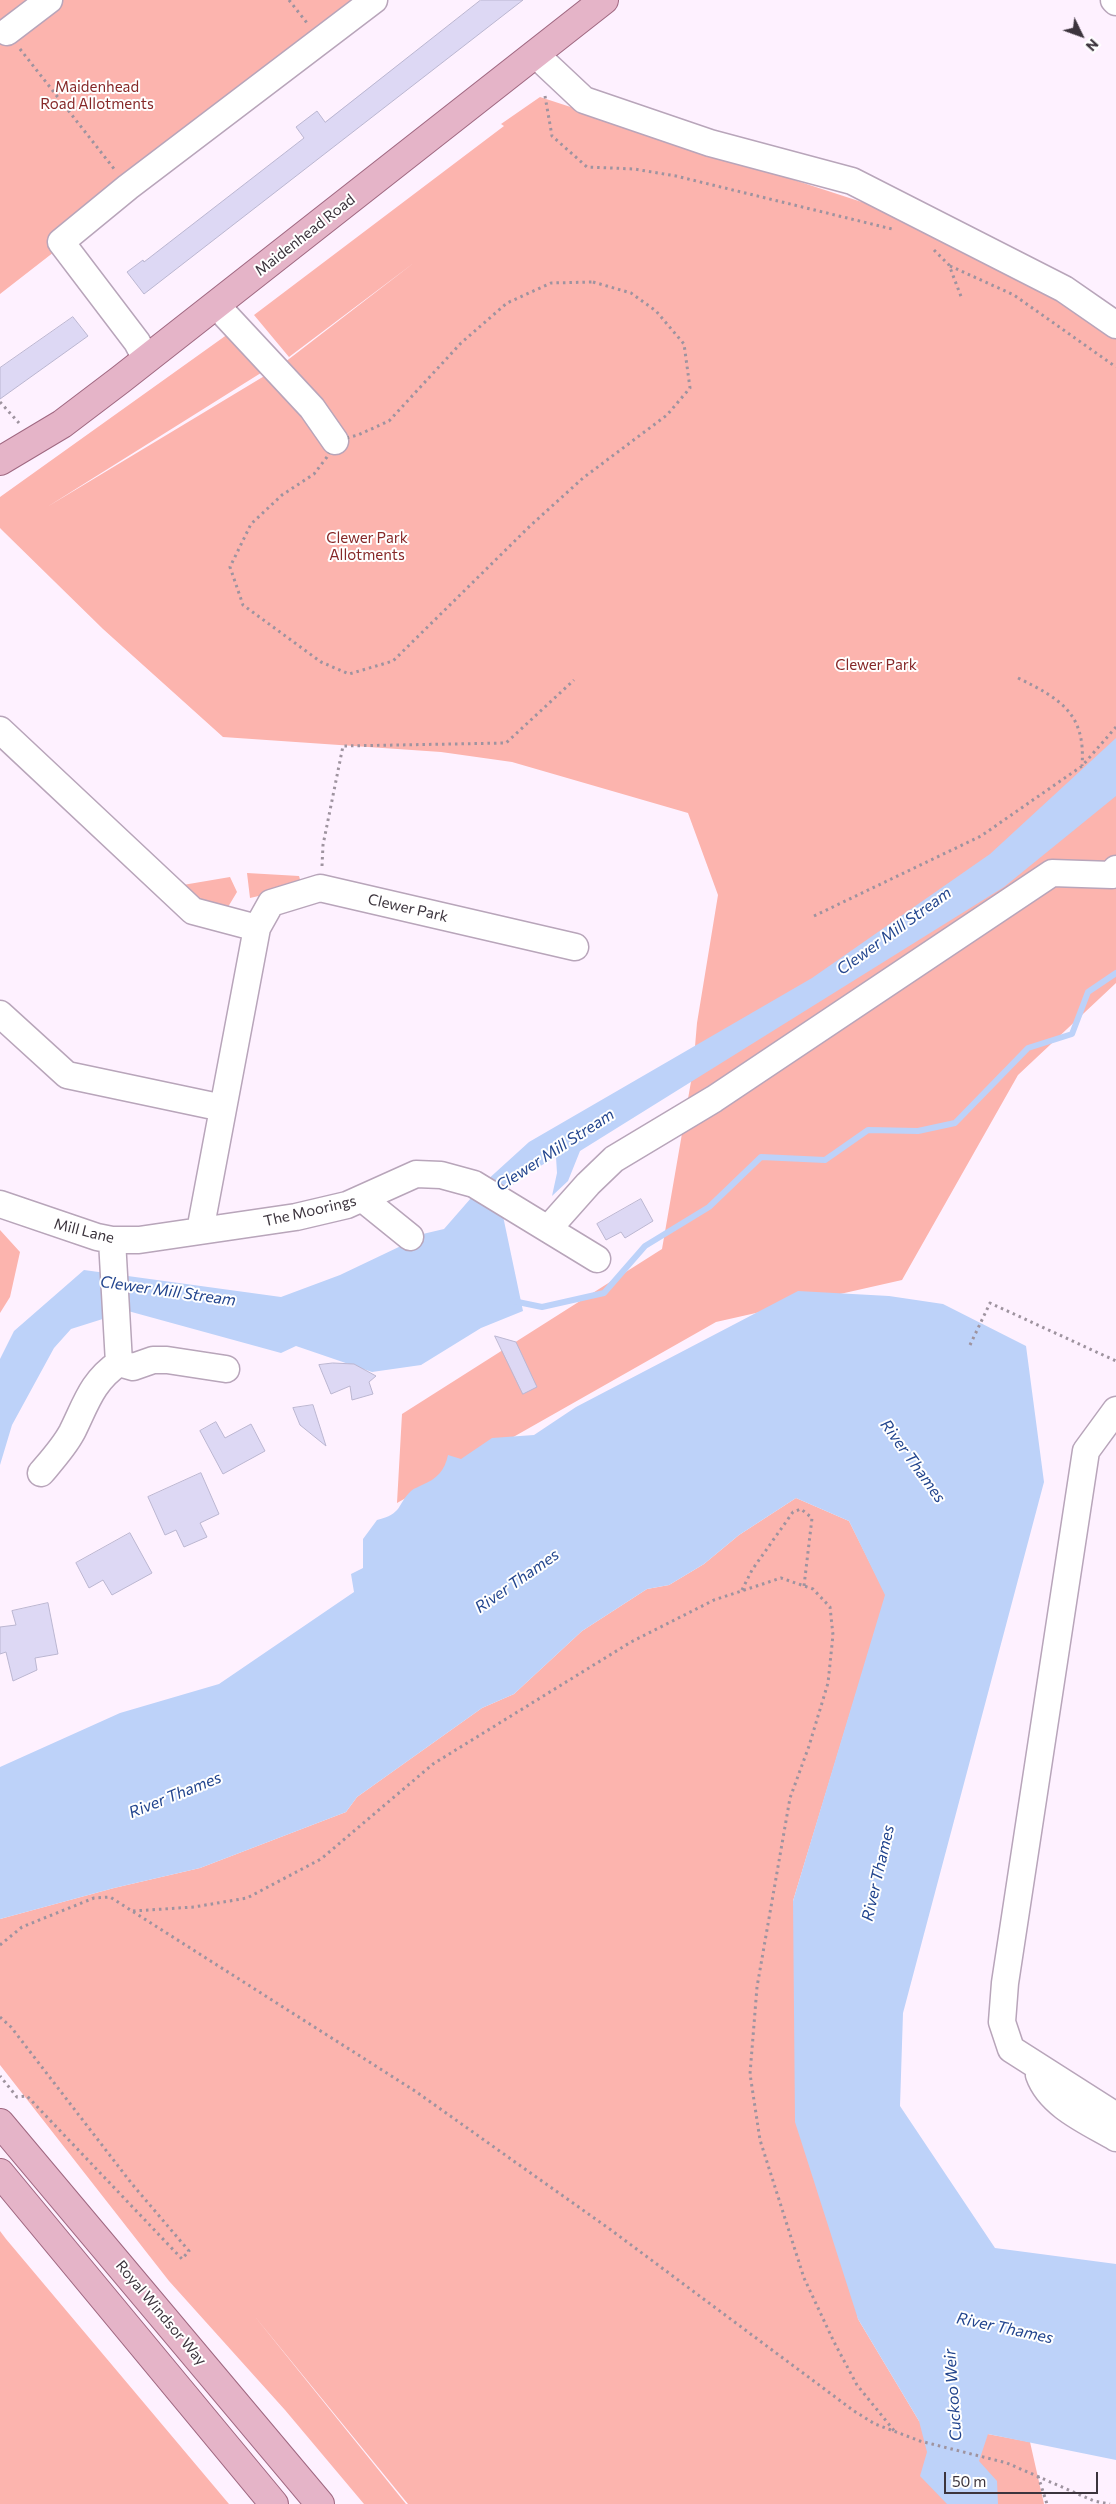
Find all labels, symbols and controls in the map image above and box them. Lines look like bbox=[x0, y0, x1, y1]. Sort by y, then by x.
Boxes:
north arrow bbox=[1056, 10, 1106, 60]
text: N bbox=[1083, 36, 1102, 55]
park label: Maidenhead Road Allotments bbox=[40, 78, 154, 113]
street label: Maidenhead Road bbox=[251, 190, 359, 280]
park label: Clewer Park Allotments bbox=[326, 529, 408, 564]
park label: Clewer Park bbox=[835, 656, 917, 674]
water label: Clewer Mill Stream bbox=[833, 883, 955, 979]
street label: Clewer Park bbox=[366, 890, 450, 926]
water label: Clewer Mill Stream bbox=[492, 1105, 618, 1195]
street label: The Moorings bbox=[262, 1192, 358, 1230]
street label: Mill Lane bbox=[52, 1215, 116, 1247]
water label: Clewer Mill Stream bbox=[99, 1272, 237, 1310]
water label: River Thames bbox=[876, 1416, 950, 1506]
water label: River Thames bbox=[471, 1545, 563, 1617]
water label: River Thames bbox=[126, 1768, 224, 1822]
water label: River Thames bbox=[858, 1823, 898, 1923]
street label: Royal Windsor Way bbox=[112, 2257, 210, 2369]
water label: River Thames bbox=[955, 2308, 1055, 2348]
water label: Cuckoo Weir bbox=[940, 2348, 966, 2442]
scale bar bbox=[946, 2462, 1100, 2494]
text: 50 m bbox=[952, 2472, 986, 2490]

